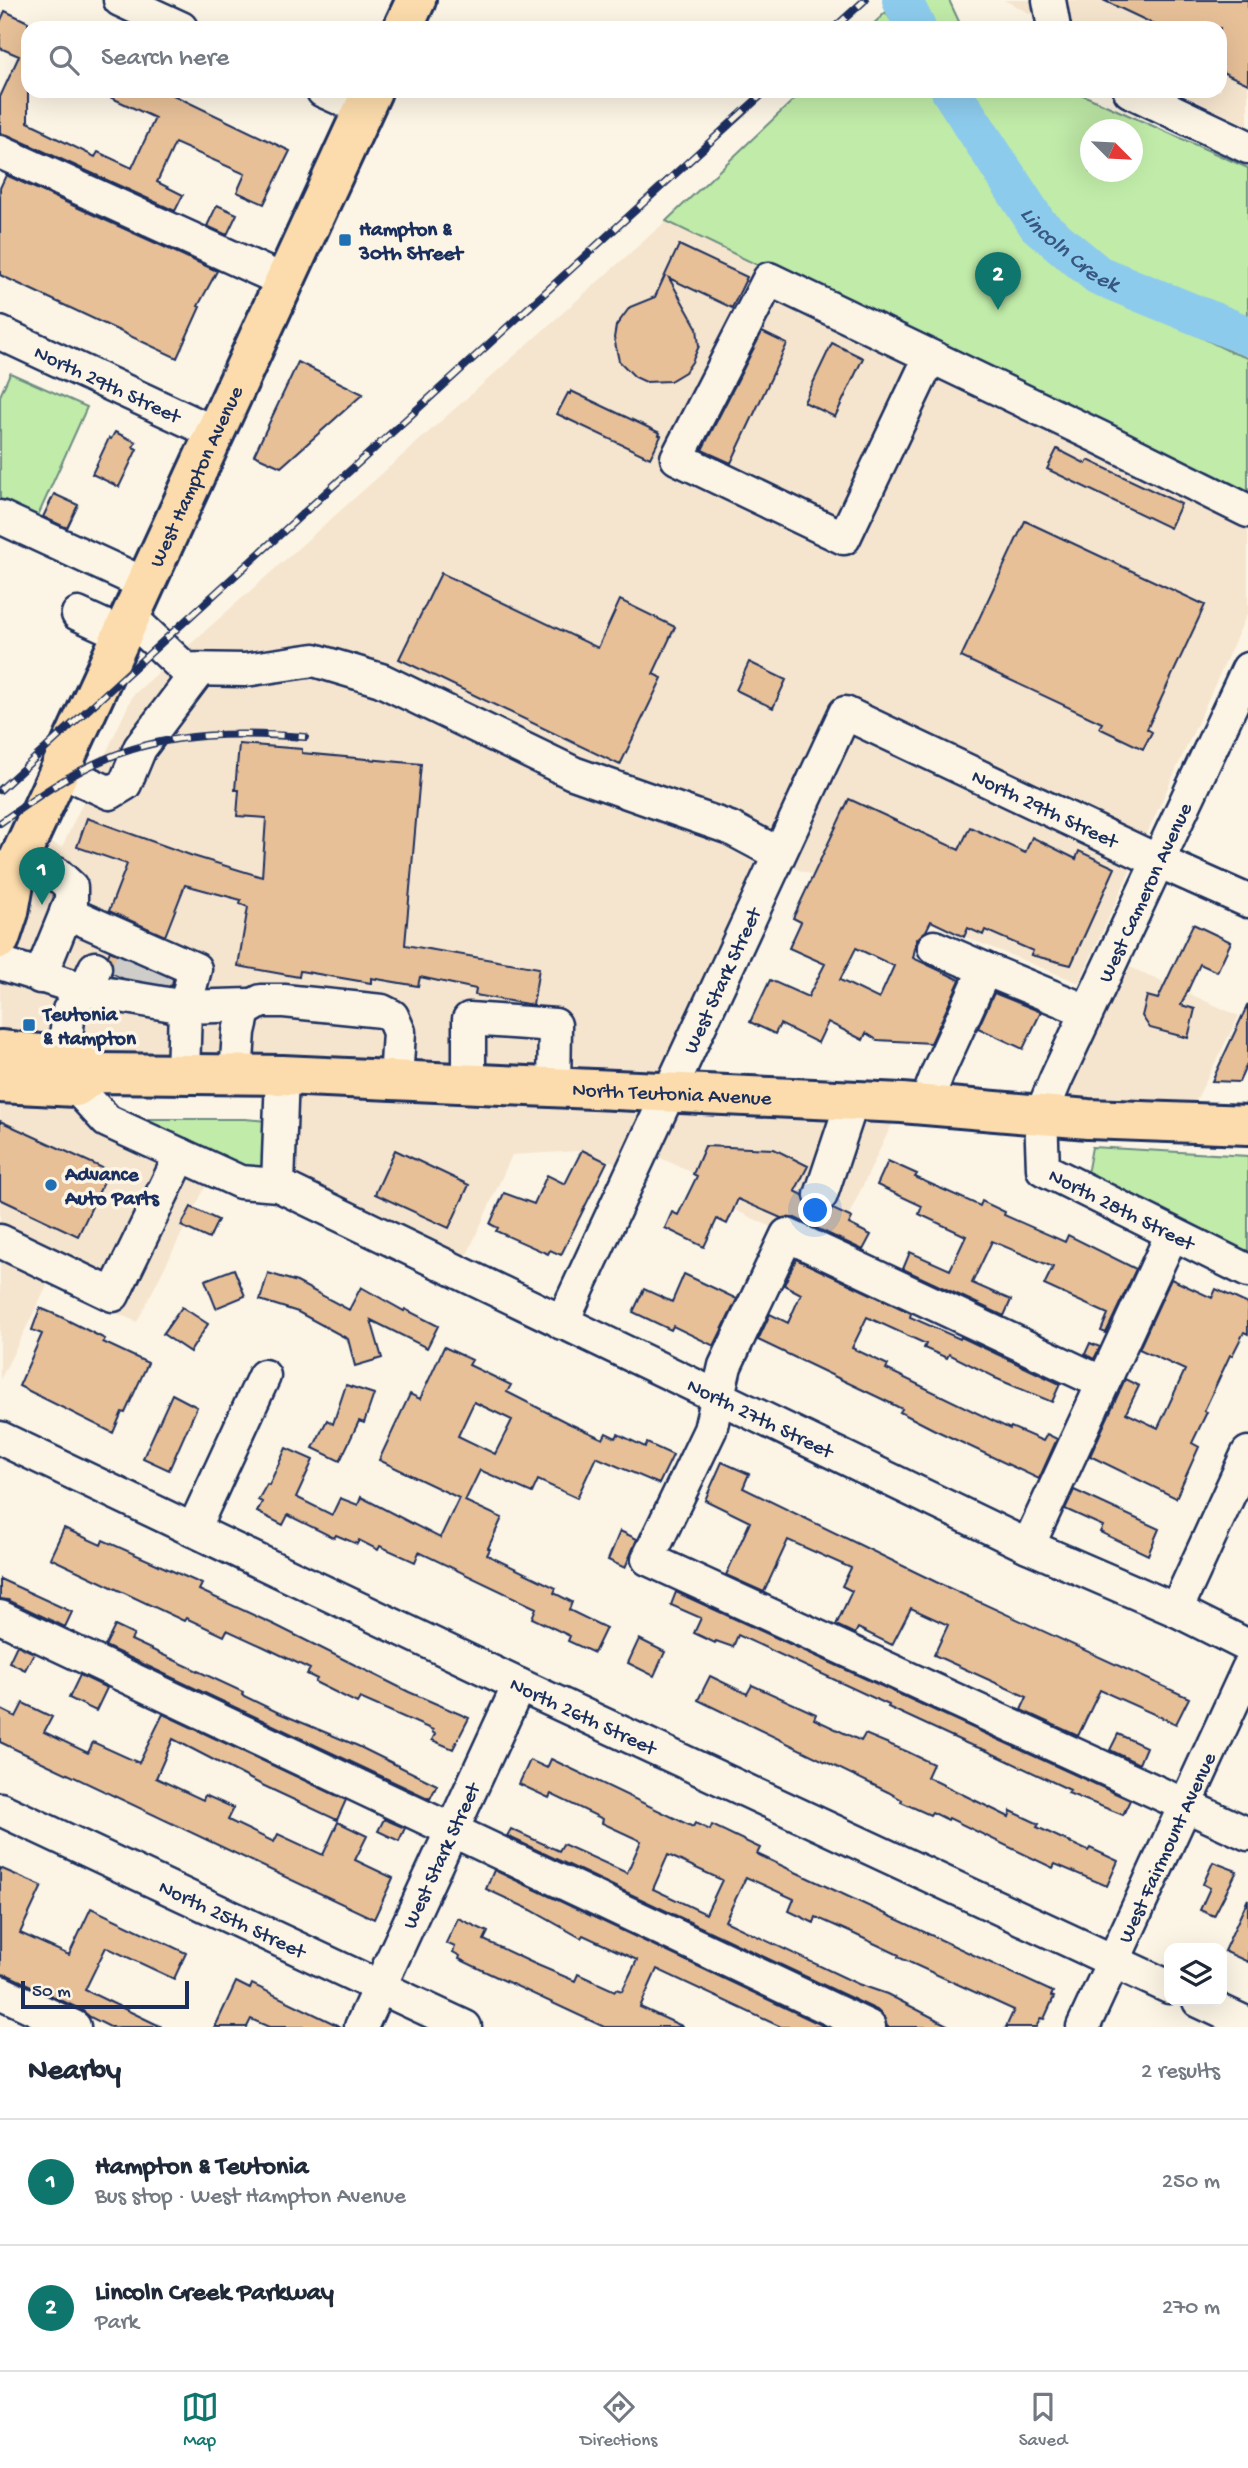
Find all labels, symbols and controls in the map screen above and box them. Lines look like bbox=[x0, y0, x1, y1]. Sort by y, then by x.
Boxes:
search box bbox=[21, 21, 1227, 98]
icon: search bbox=[45, 41, 83, 79]
text: Search here bbox=[101, 44, 229, 75]
north arrow bbox=[1080, 119, 1143, 182]
water label: Lincoln Creek bbox=[1013, 203, 1125, 300]
place label: Hampton & 30th Street bbox=[358, 219, 465, 268]
marker: Hampton & 30th Street bbox=[337, 232, 353, 248]
pin: 2 bbox=[975, 252, 1021, 310]
street label: North 29th Street bbox=[29, 342, 186, 432]
street label: West Hampton Avenue bbox=[146, 382, 251, 572]
street label: North 29th Street bbox=[967, 766, 1123, 857]
street label: West Cameron Avenue bbox=[1095, 799, 1200, 987]
pin: 1 bbox=[19, 847, 65, 905]
street label: West Stark Street bbox=[680, 903, 770, 1058]
place label: Teutonia & Hampton bbox=[41, 1004, 137, 1053]
marker: Teutonia & Hampton bbox=[21, 1017, 37, 1033]
street label: North Teutonia Avenue bbox=[571, 1079, 773, 1113]
place label: Advance Auto Parts bbox=[64, 1164, 160, 1213]
street label: North 28th Street bbox=[1043, 1165, 1200, 1259]
marker: Advance Auto Parts bbox=[43, 1177, 59, 1193]
your location bbox=[798, 1193, 832, 1227]
street label: North 27th Street bbox=[682, 1375, 838, 1467]
street label: North 26th Street bbox=[505, 1673, 662, 1764]
street label: West Fairmount Avenue bbox=[1114, 1748, 1224, 1948]
street label: West Stark Street bbox=[399, 1778, 489, 1934]
street label: North 25th Street bbox=[154, 1876, 311, 1967]
map controls bbox=[1164, 1943, 1227, 2006]
button: layers bbox=[1164, 1943, 1227, 2006]
scale bar bbox=[21, 1978, 189, 2010]
text: 50 m bbox=[32, 1981, 71, 2004]
text: Nearby bbox=[28, 2055, 121, 2090]
text: 2 results bbox=[1141, 2059, 1220, 2086]
text: Hampton & Teutonia bbox=[95, 2153, 308, 2184]
text: 1 bbox=[46, 2169, 56, 2196]
text: 250 m bbox=[1162, 2169, 1220, 2196]
text: Bus stop · West Hampton Avenue bbox=[95, 2184, 406, 2211]
text: Lincoln Creek Parkway bbox=[95, 2279, 334, 2310]
text: 2 bbox=[45, 2295, 57, 2322]
text: 270 m bbox=[1162, 2295, 1220, 2322]
text: Park bbox=[95, 2310, 139, 2337]
tab: Map bbox=[181, 2388, 219, 2453]
tab: Directions bbox=[580, 2388, 657, 2453]
tab: Saved bbox=[1019, 2388, 1067, 2453]

